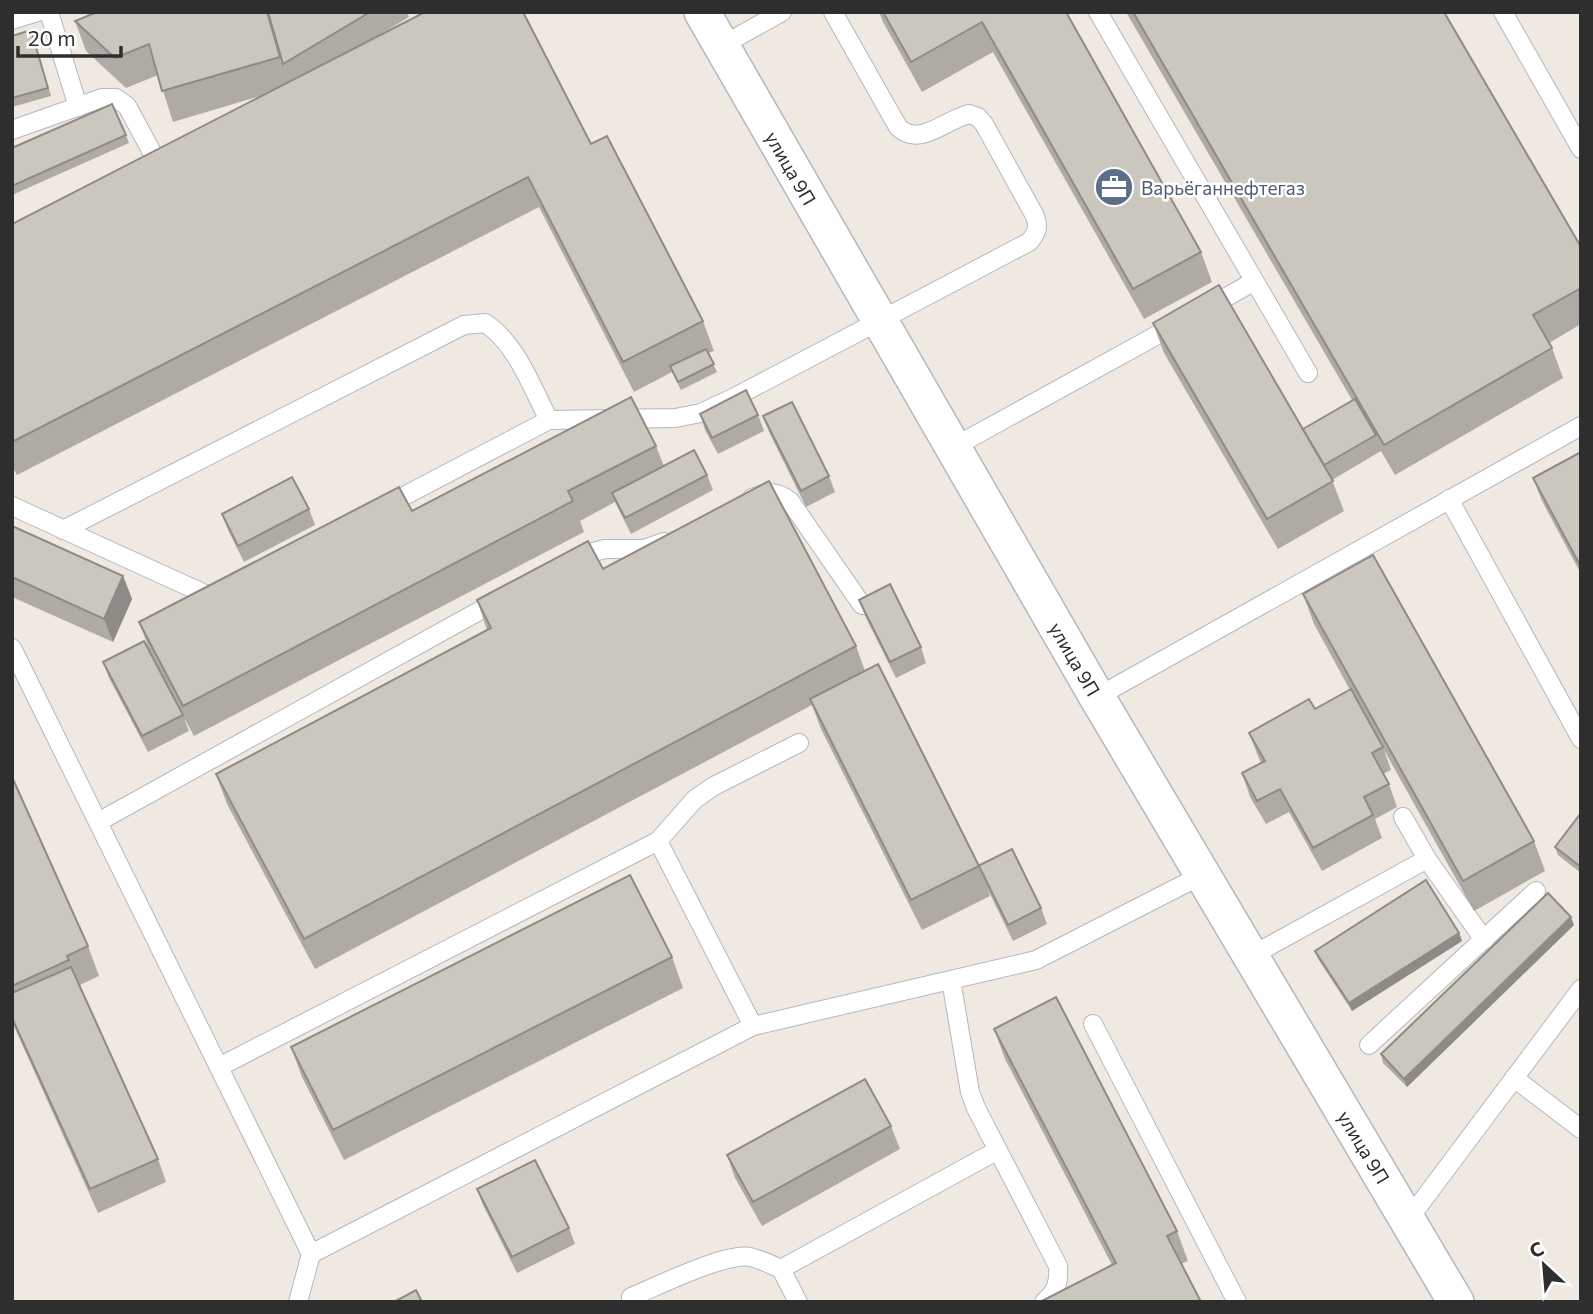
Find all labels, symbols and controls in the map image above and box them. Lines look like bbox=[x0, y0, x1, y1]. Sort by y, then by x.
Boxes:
scale bar bbox=[18, 14, 121, 58]
text: 20 m bbox=[28, 25, 76, 50]
street label: улица 9П bbox=[761, 127, 821, 209]
office icon: Варьёганнефтегаз bbox=[1093, 166, 1135, 208]
place label: Варьёганнефтегаз bbox=[1141, 176, 1305, 199]
street label: улица 9П bbox=[1045, 618, 1105, 700]
street label: улица 9П bbox=[1333, 1106, 1395, 1188]
north arrow bbox=[1509, 1230, 1579, 1300]
text: С bbox=[1525, 1236, 1547, 1262]

